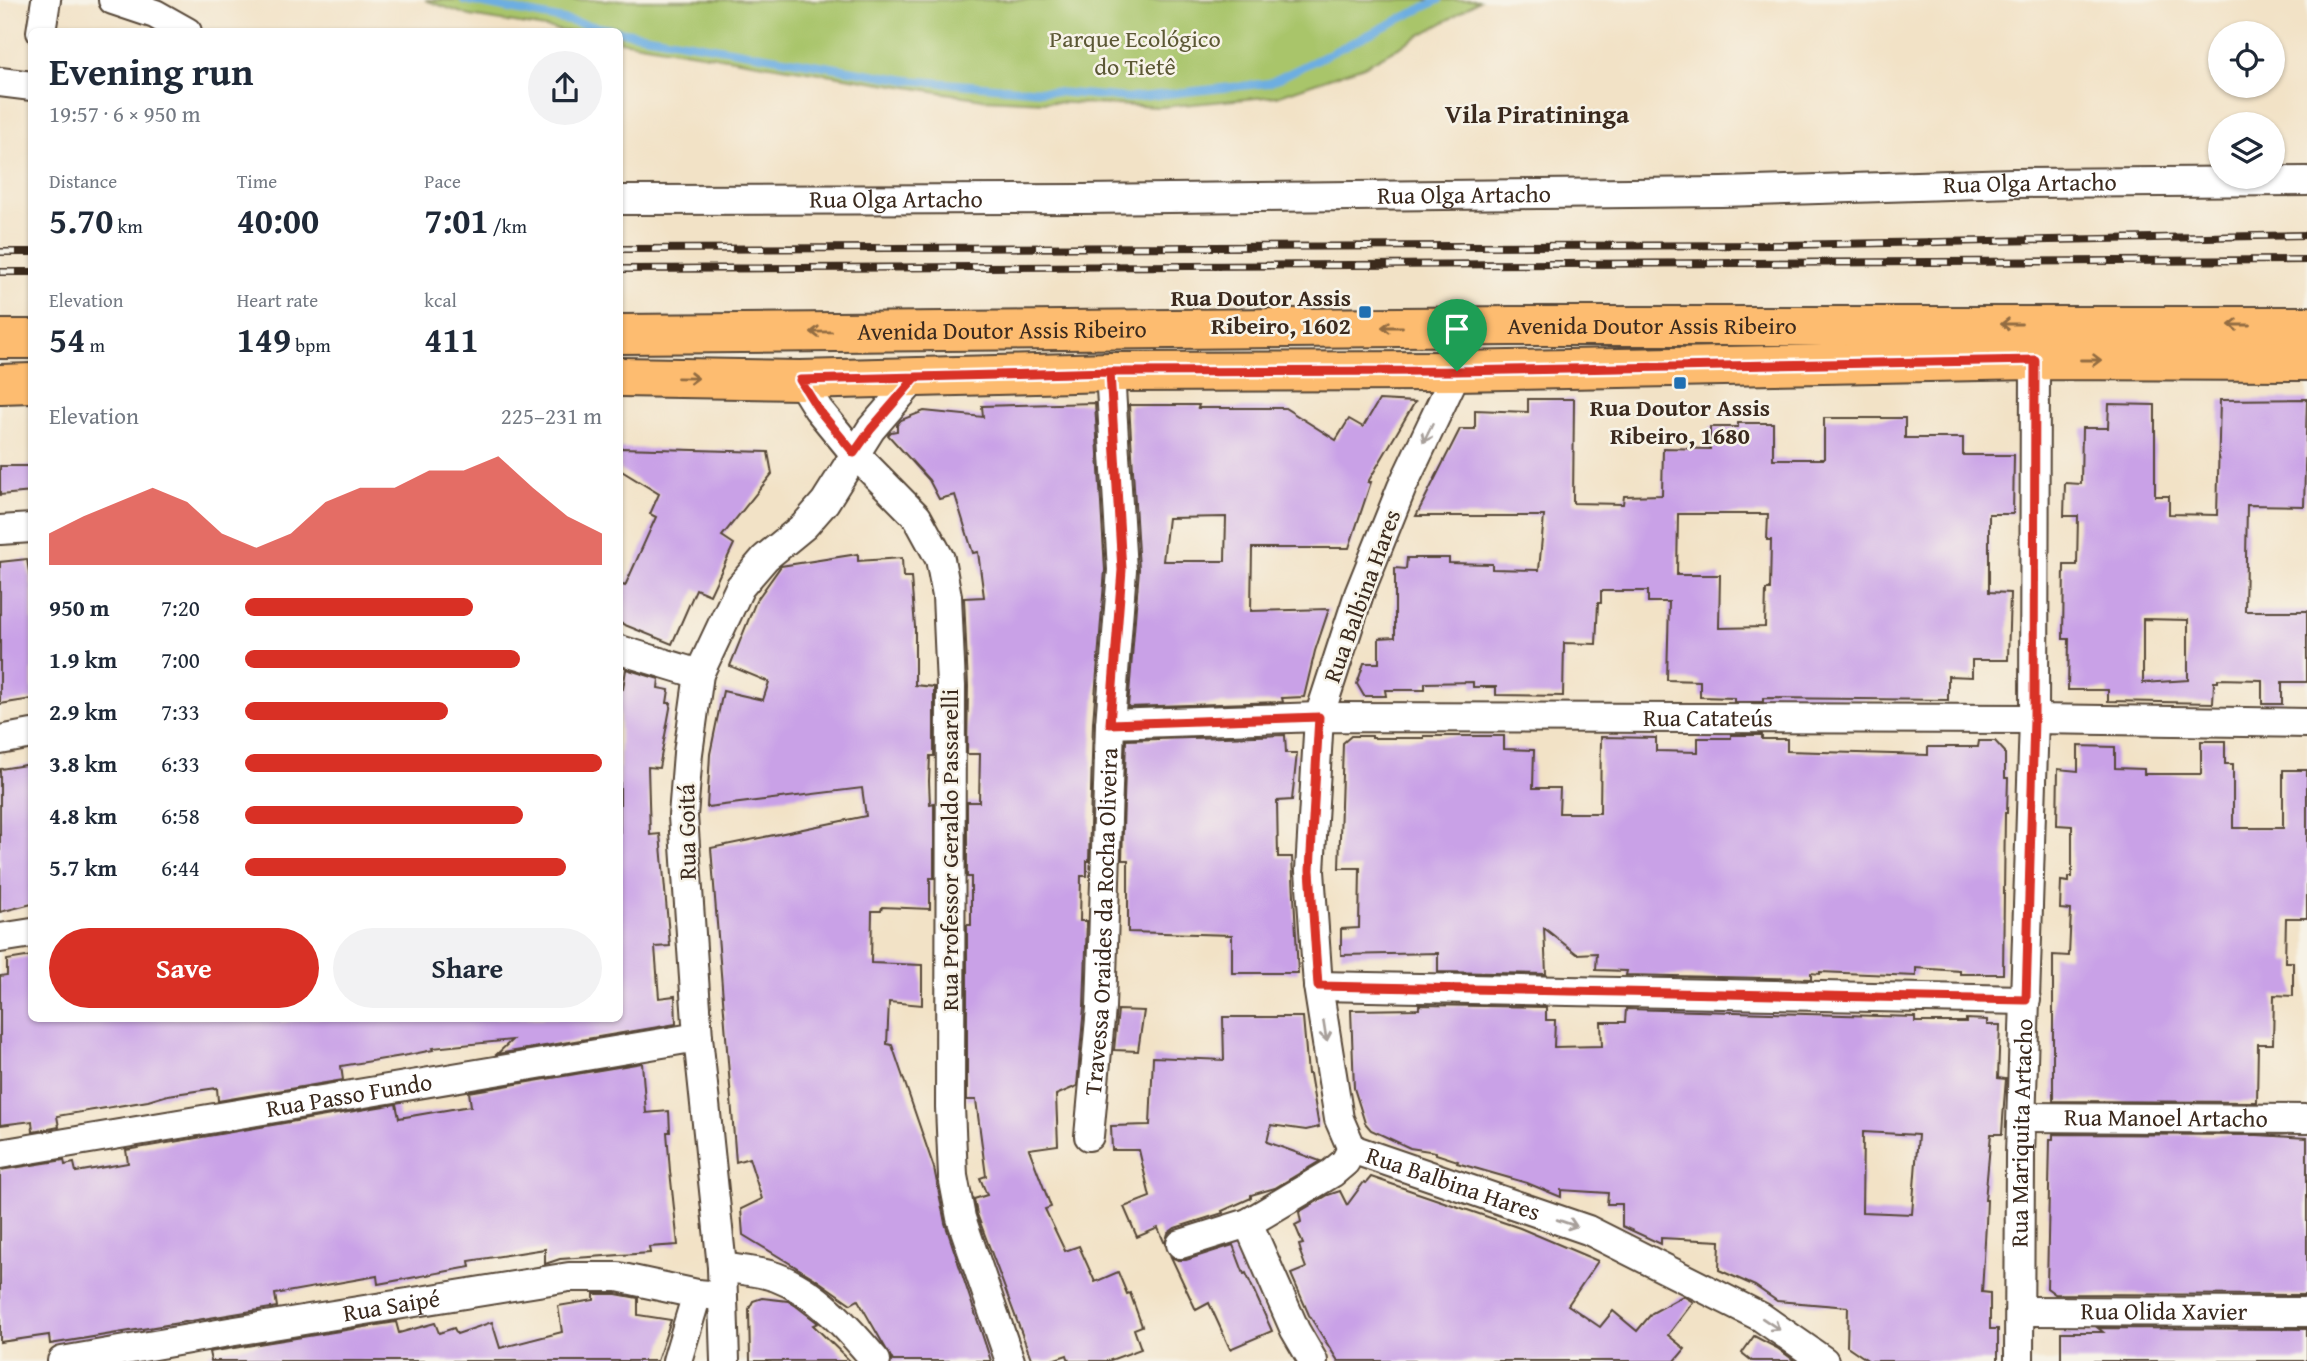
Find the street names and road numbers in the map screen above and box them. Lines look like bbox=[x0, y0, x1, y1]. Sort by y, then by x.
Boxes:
street label: Rua Olga Artacho bbox=[1942, 164, 2117, 202]
street label: Rua Olga Artacho bbox=[1377, 176, 1551, 213]
street label: Rua Olga Artacho bbox=[809, 181, 983, 217]
street label: Avenida Doutor Assis Ribeiro bbox=[1507, 308, 1797, 343]
street label: Avenida Doutor Assis Ribeiro bbox=[857, 311, 1147, 349]
street label: Rua Balbina Hares bbox=[1314, 504, 1409, 687]
street label: Rua Professor Geraldo Passarelli bbox=[932, 688, 967, 1011]
street label: Rua Catateús bbox=[1643, 700, 1773, 735]
street label: Travessa Oraides da Rocha Oliveira bbox=[1075, 746, 1126, 1097]
street label: Rua Goitá bbox=[668, 783, 705, 880]
street label: Rua Mariquita Artacho bbox=[2002, 1018, 2041, 1248]
street label: Rua Passo Fundo bbox=[264, 1064, 435, 1126]
street label: Rua Manoel Artacho bbox=[2064, 1099, 2268, 1136]
street label: Rua Balbina Hares bbox=[1362, 1137, 1545, 1229]
street label: Rua Saipé bbox=[340, 1280, 442, 1330]
street label: Rua Olida Xavier bbox=[2081, 1293, 2248, 1329]

